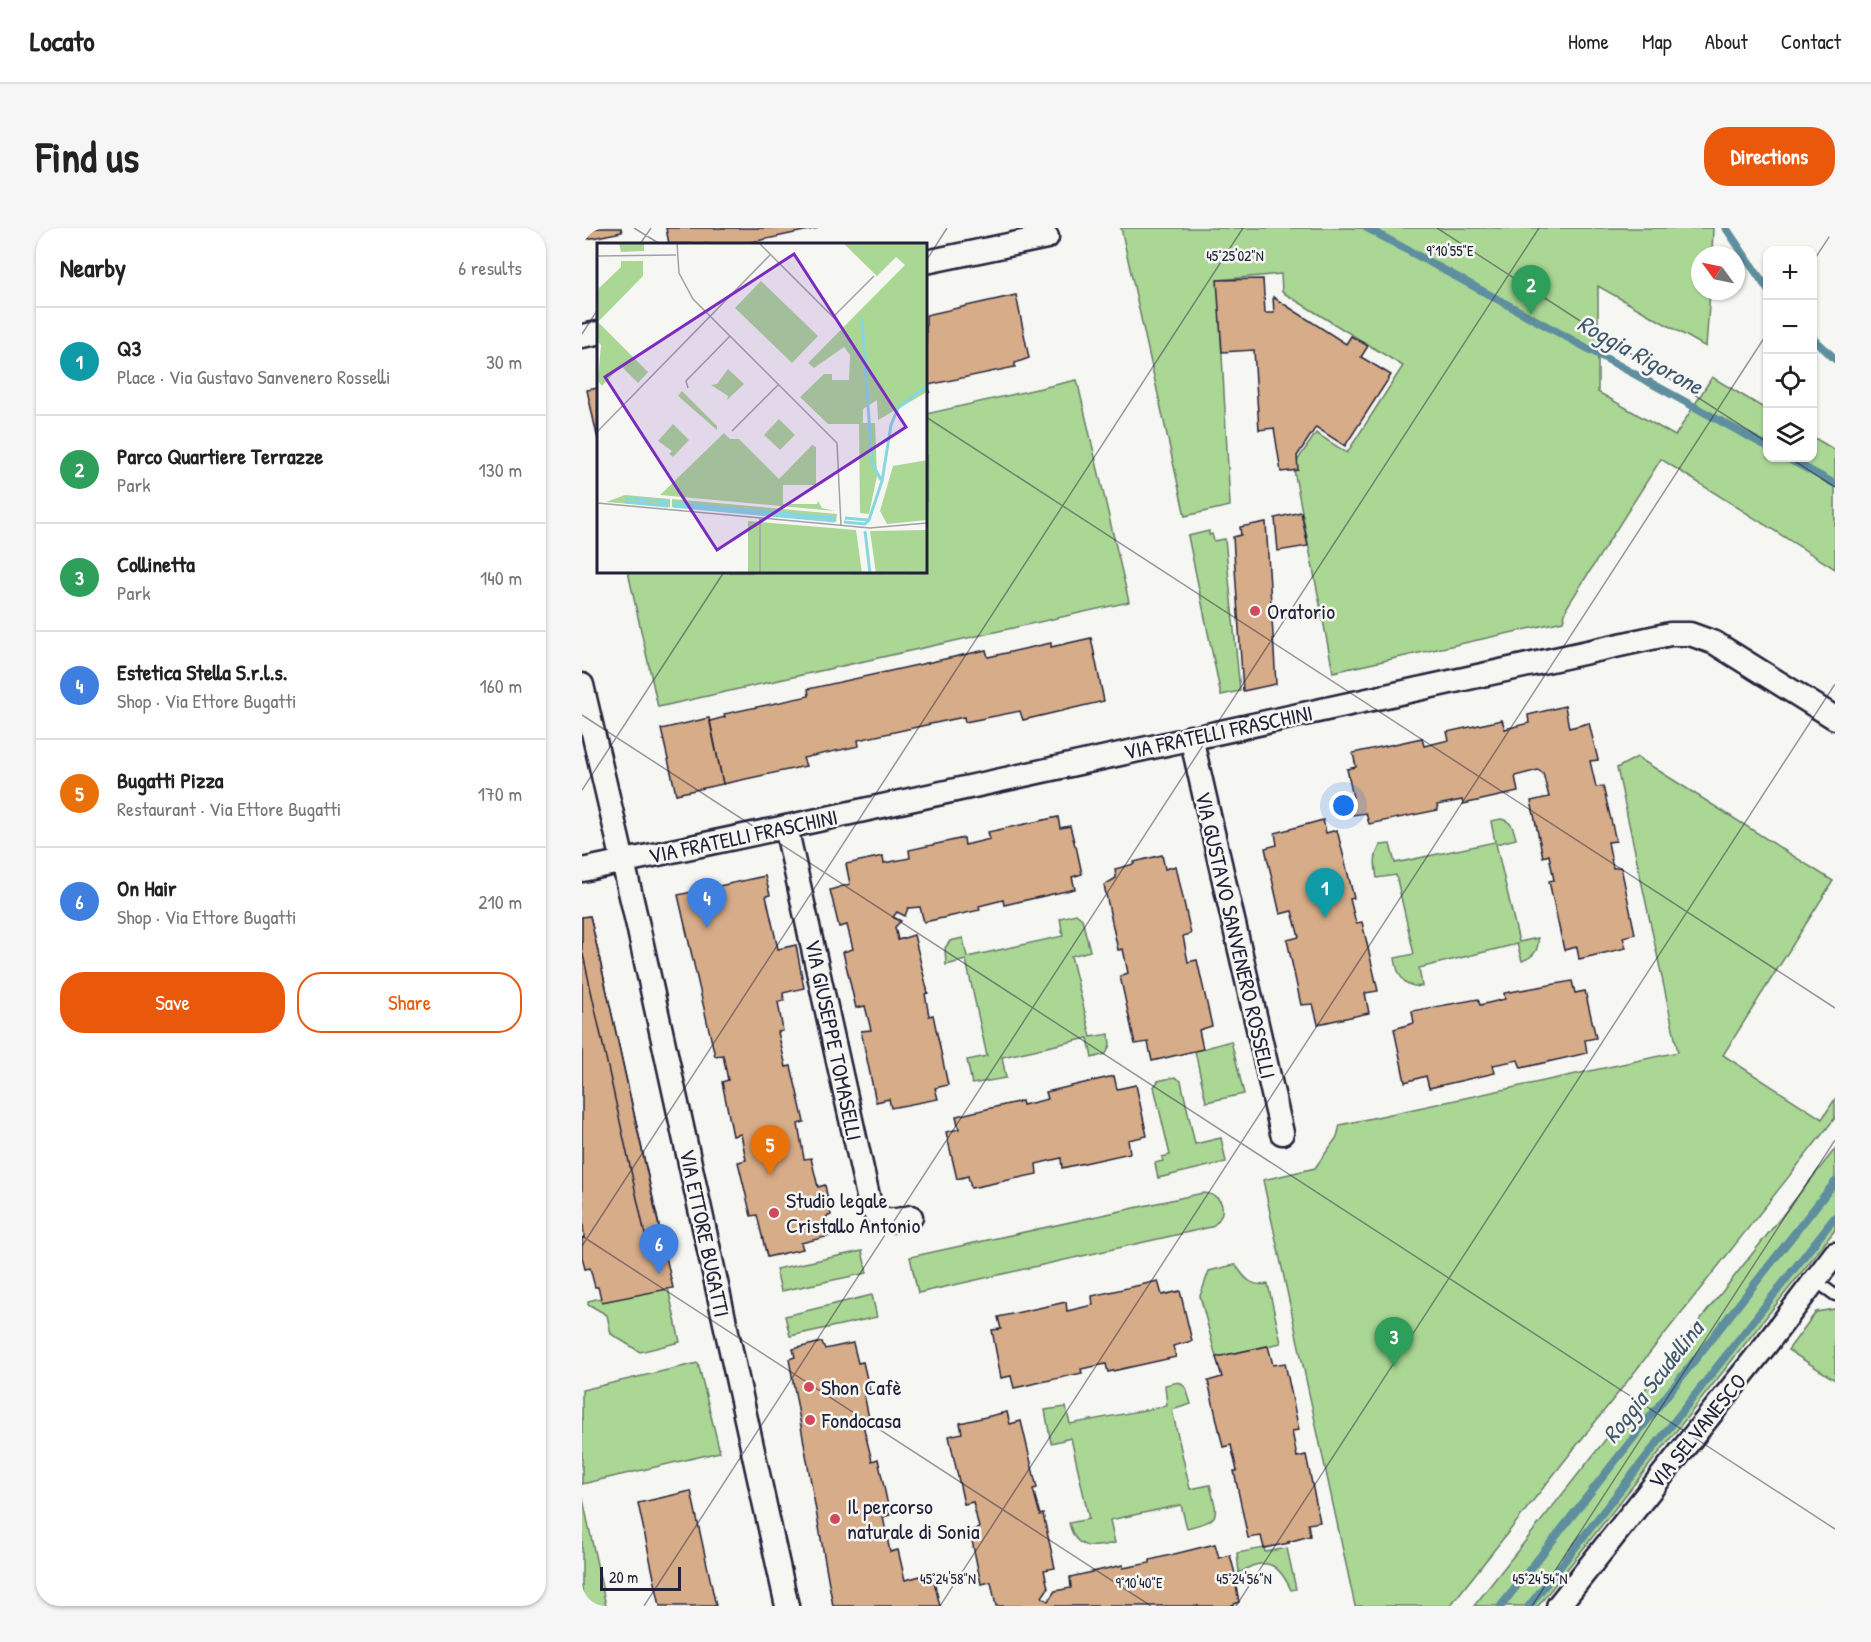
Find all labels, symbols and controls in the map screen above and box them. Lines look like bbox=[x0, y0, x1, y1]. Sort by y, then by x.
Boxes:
text: Locato bbox=[30, 22, 94, 60]
text: Home bbox=[1568, 27, 1609, 56]
text: Map bbox=[1642, 27, 1672, 56]
text: About bbox=[1705, 27, 1748, 56]
text: Contact bbox=[1781, 27, 1841, 56]
button: Directions bbox=[1704, 127, 1835, 186]
text: Find us bbox=[36, 128, 139, 185]
text: 9°10'55"E bbox=[1426, 240, 1474, 261]
inset map bbox=[597, 243, 927, 573]
text: 45°25'02"N bbox=[1206, 245, 1264, 266]
north arrow bbox=[1691, 246, 1745, 300]
map controls bbox=[1763, 246, 1817, 462]
button: + bbox=[1763, 246, 1817, 300]
text: Nearby bbox=[60, 250, 126, 285]
text: 6 results bbox=[458, 254, 522, 281]
pin: 2 bbox=[1512, 266, 1550, 315]
button: − bbox=[1763, 300, 1817, 354]
water label: Roggia Rigorone bbox=[1572, 307, 1710, 403]
text: Q3 bbox=[117, 333, 141, 363]
text: 1 bbox=[76, 348, 83, 375]
text: 30 m bbox=[486, 348, 522, 375]
button: locate bbox=[1763, 354, 1817, 408]
text: Place · Via Gustavo Sanvenero Rosselli bbox=[117, 363, 391, 390]
button: layers bbox=[1763, 408, 1817, 462]
text: Parco Quartiere Terrazze bbox=[117, 441, 323, 471]
text: 2 bbox=[75, 456, 84, 483]
text: 130 m bbox=[479, 456, 522, 483]
text: Park bbox=[117, 471, 150, 498]
text: Collinetta bbox=[117, 549, 195, 579]
text: 3 bbox=[75, 564, 84, 591]
text: 140 m bbox=[480, 564, 522, 591]
text: Park bbox=[117, 579, 150, 606]
place label: Oratorio bbox=[1267, 596, 1335, 626]
marker: Oratorio bbox=[1248, 604, 1262, 618]
text: Estetica Stella S.r.l.s. bbox=[117, 657, 288, 687]
text: 4 bbox=[76, 672, 83, 699]
text: 160 m bbox=[480, 672, 522, 699]
text: Shop · Via Ettore Bugatti bbox=[117, 687, 297, 714]
street label: VIA FRATELLI FRASCHINI bbox=[1121, 697, 1315, 767]
text: Bugatti Pizza bbox=[117, 765, 223, 795]
text: 5 bbox=[75, 780, 84, 807]
text: 170 m bbox=[478, 780, 522, 807]
street label: VIA GUSTAVO SANVENERO ROSSELLI bbox=[1188, 788, 1284, 1082]
your location bbox=[1329, 791, 1358, 820]
text: Restaurant · Via Ettore Bugatti bbox=[117, 795, 341, 822]
street label: VIA FRATELLI FRASCHINI bbox=[646, 801, 840, 871]
pin: 1 bbox=[1306, 868, 1344, 918]
text: On Hair bbox=[117, 873, 177, 903]
pin: 4 bbox=[688, 878, 726, 928]
text: 6 bbox=[76, 888, 83, 915]
text: 210 m bbox=[478, 888, 522, 915]
text: Shop · Via Ettore Bugatti bbox=[117, 903, 297, 930]
street label: VIA GIUSEPPE TOMASELLI bbox=[798, 937, 870, 1143]
button: Save bbox=[60, 972, 285, 1033]
button: Share bbox=[297, 972, 522, 1033]
pin: 5 bbox=[750, 1126, 789, 1175]
street label: VIA ETTORE BUGATTI bbox=[673, 1146, 737, 1320]
place label: Studio legale Cristallo Antonio bbox=[786, 1185, 921, 1240]
marker: Studio legale Cristallo Antonio bbox=[767, 1206, 781, 1220]
pin: 6 bbox=[640, 1224, 679, 1274]
water label: Roggia Scudellina bbox=[1594, 1312, 1712, 1450]
pin: 3 bbox=[1374, 1318, 1414, 1367]
street label: VIA SELVANESCO bbox=[1641, 1367, 1753, 1495]
place label: Shon Cafè bbox=[821, 1372, 902, 1402]
marker: Shon Cafè bbox=[802, 1380, 816, 1394]
place label: Fondocasa bbox=[821, 1405, 901, 1435]
marker: Fondocasa bbox=[803, 1413, 817, 1427]
place label: Il percorso naturale di Sonia bbox=[847, 1491, 980, 1546]
marker: Il percorso naturale di Sonia bbox=[828, 1512, 842, 1526]
scale bar bbox=[600, 1564, 681, 1592]
text: 20 m bbox=[609, 1566, 638, 1588]
text: 45°24'58"N bbox=[920, 1568, 976, 1589]
text: 45°24'56"N bbox=[1216, 1568, 1272, 1589]
text: 45°24'54"N bbox=[1512, 1568, 1568, 1589]
text: 9°10'40"E bbox=[1115, 1572, 1163, 1593]

